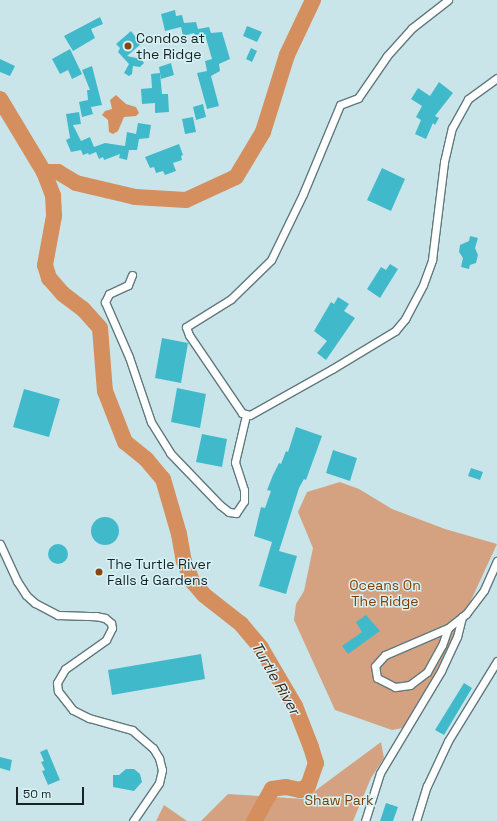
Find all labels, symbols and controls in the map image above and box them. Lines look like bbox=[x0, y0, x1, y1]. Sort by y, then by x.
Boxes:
place label: Condos at the Ridge bbox=[136, 30, 205, 62]
marker: Condos at the Ridge bbox=[123, 41, 133, 51]
place label: The Turtle River Falls & Gardens bbox=[107, 556, 212, 588]
marker: The Turtle River Falls & Gardens bbox=[94, 567, 104, 577]
park label: Oceans On The Ridge bbox=[349, 577, 421, 610]
water label: Turtle River bbox=[248, 638, 304, 718]
scale bar bbox=[18, 779, 86, 805]
text: 50 m bbox=[23, 786, 51, 802]
park label: Shaw Park bbox=[304, 792, 374, 808]

